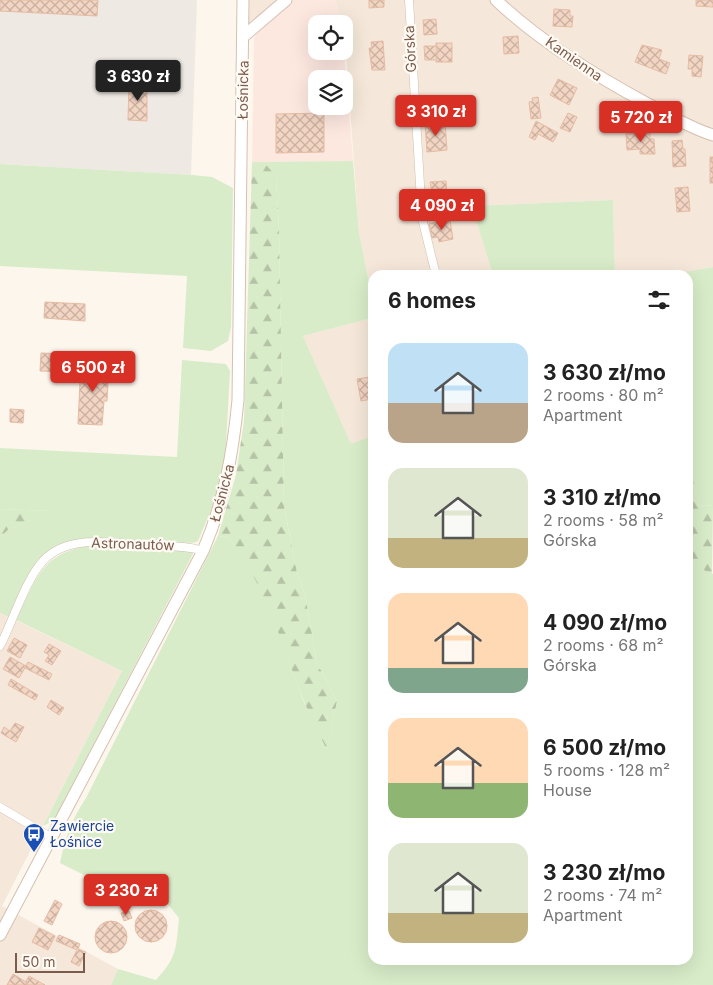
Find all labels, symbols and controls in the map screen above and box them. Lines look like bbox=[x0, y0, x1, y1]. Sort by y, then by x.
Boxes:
map controls bbox=[308, 15, 353, 115]
button: locate bbox=[308, 15, 353, 60]
street label: Górska bbox=[400, 25, 419, 73]
street label: Kamienna bbox=[543, 33, 606, 84]
pin: 3 630 zł bbox=[86, 59, 190, 102]
street label: Łośnicka bbox=[233, 60, 252, 120]
text: 3 630 zł bbox=[107, 66, 169, 86]
button: layers bbox=[308, 70, 353, 115]
pin: 3 310 zł bbox=[384, 94, 488, 137]
pin: 5 720 zł bbox=[589, 100, 693, 143]
text: 3 310 zł bbox=[406, 101, 466, 121]
text: 5 720 zł bbox=[610, 107, 672, 127]
pin: 4 090 zł bbox=[390, 188, 494, 231]
text: 4 090 zł bbox=[410, 195, 474, 215]
icon: filters bbox=[645, 286, 673, 314]
text: 6 homes bbox=[388, 288, 476, 313]
pin: 6 500 zł bbox=[41, 350, 145, 393]
text: 6 500 zł bbox=[61, 357, 125, 377]
text: 3 630 zł/mo bbox=[543, 360, 666, 385]
icon: home bbox=[428, 363, 488, 423]
text: 2 rooms · 80 m² bbox=[543, 385, 664, 405]
text: Apartment bbox=[543, 405, 623, 425]
street label: Łośnicka bbox=[206, 462, 237, 524]
text: 3 310 zł/mo bbox=[543, 485, 661, 510]
icon: home bbox=[428, 488, 488, 548]
text: 2 rooms · 58 m² bbox=[543, 510, 663, 530]
text: Górska bbox=[543, 530, 597, 550]
street label: Astronautów bbox=[91, 534, 175, 553]
text: 4 090 zł/mo bbox=[543, 610, 667, 635]
icon: home bbox=[428, 613, 488, 673]
text: 2 rooms · 68 m² bbox=[543, 635, 664, 655]
text: Górska bbox=[543, 655, 597, 675]
text: 6 500 zł/mo bbox=[543, 735, 666, 760]
icon: home bbox=[428, 738, 488, 798]
text: 5 rooms · 128 m² bbox=[543, 760, 670, 780]
text: House bbox=[543, 780, 592, 800]
place label: Zawiercie Łośnice bbox=[50, 817, 114, 850]
bus stop icon: Zawiercie Łośnice bbox=[22, 822, 46, 853]
text: 3 230 zł/mo bbox=[543, 860, 665, 885]
icon: home bbox=[428, 863, 488, 923]
pin: 3 230 zł bbox=[74, 874, 178, 916]
text: 3 230 zł bbox=[95, 880, 157, 900]
text: 2 rooms · 74 m² bbox=[543, 885, 662, 905]
text: Apartment bbox=[543, 905, 623, 925]
scale bar bbox=[15, 950, 85, 973]
text: 50 m bbox=[22, 953, 56, 970]

